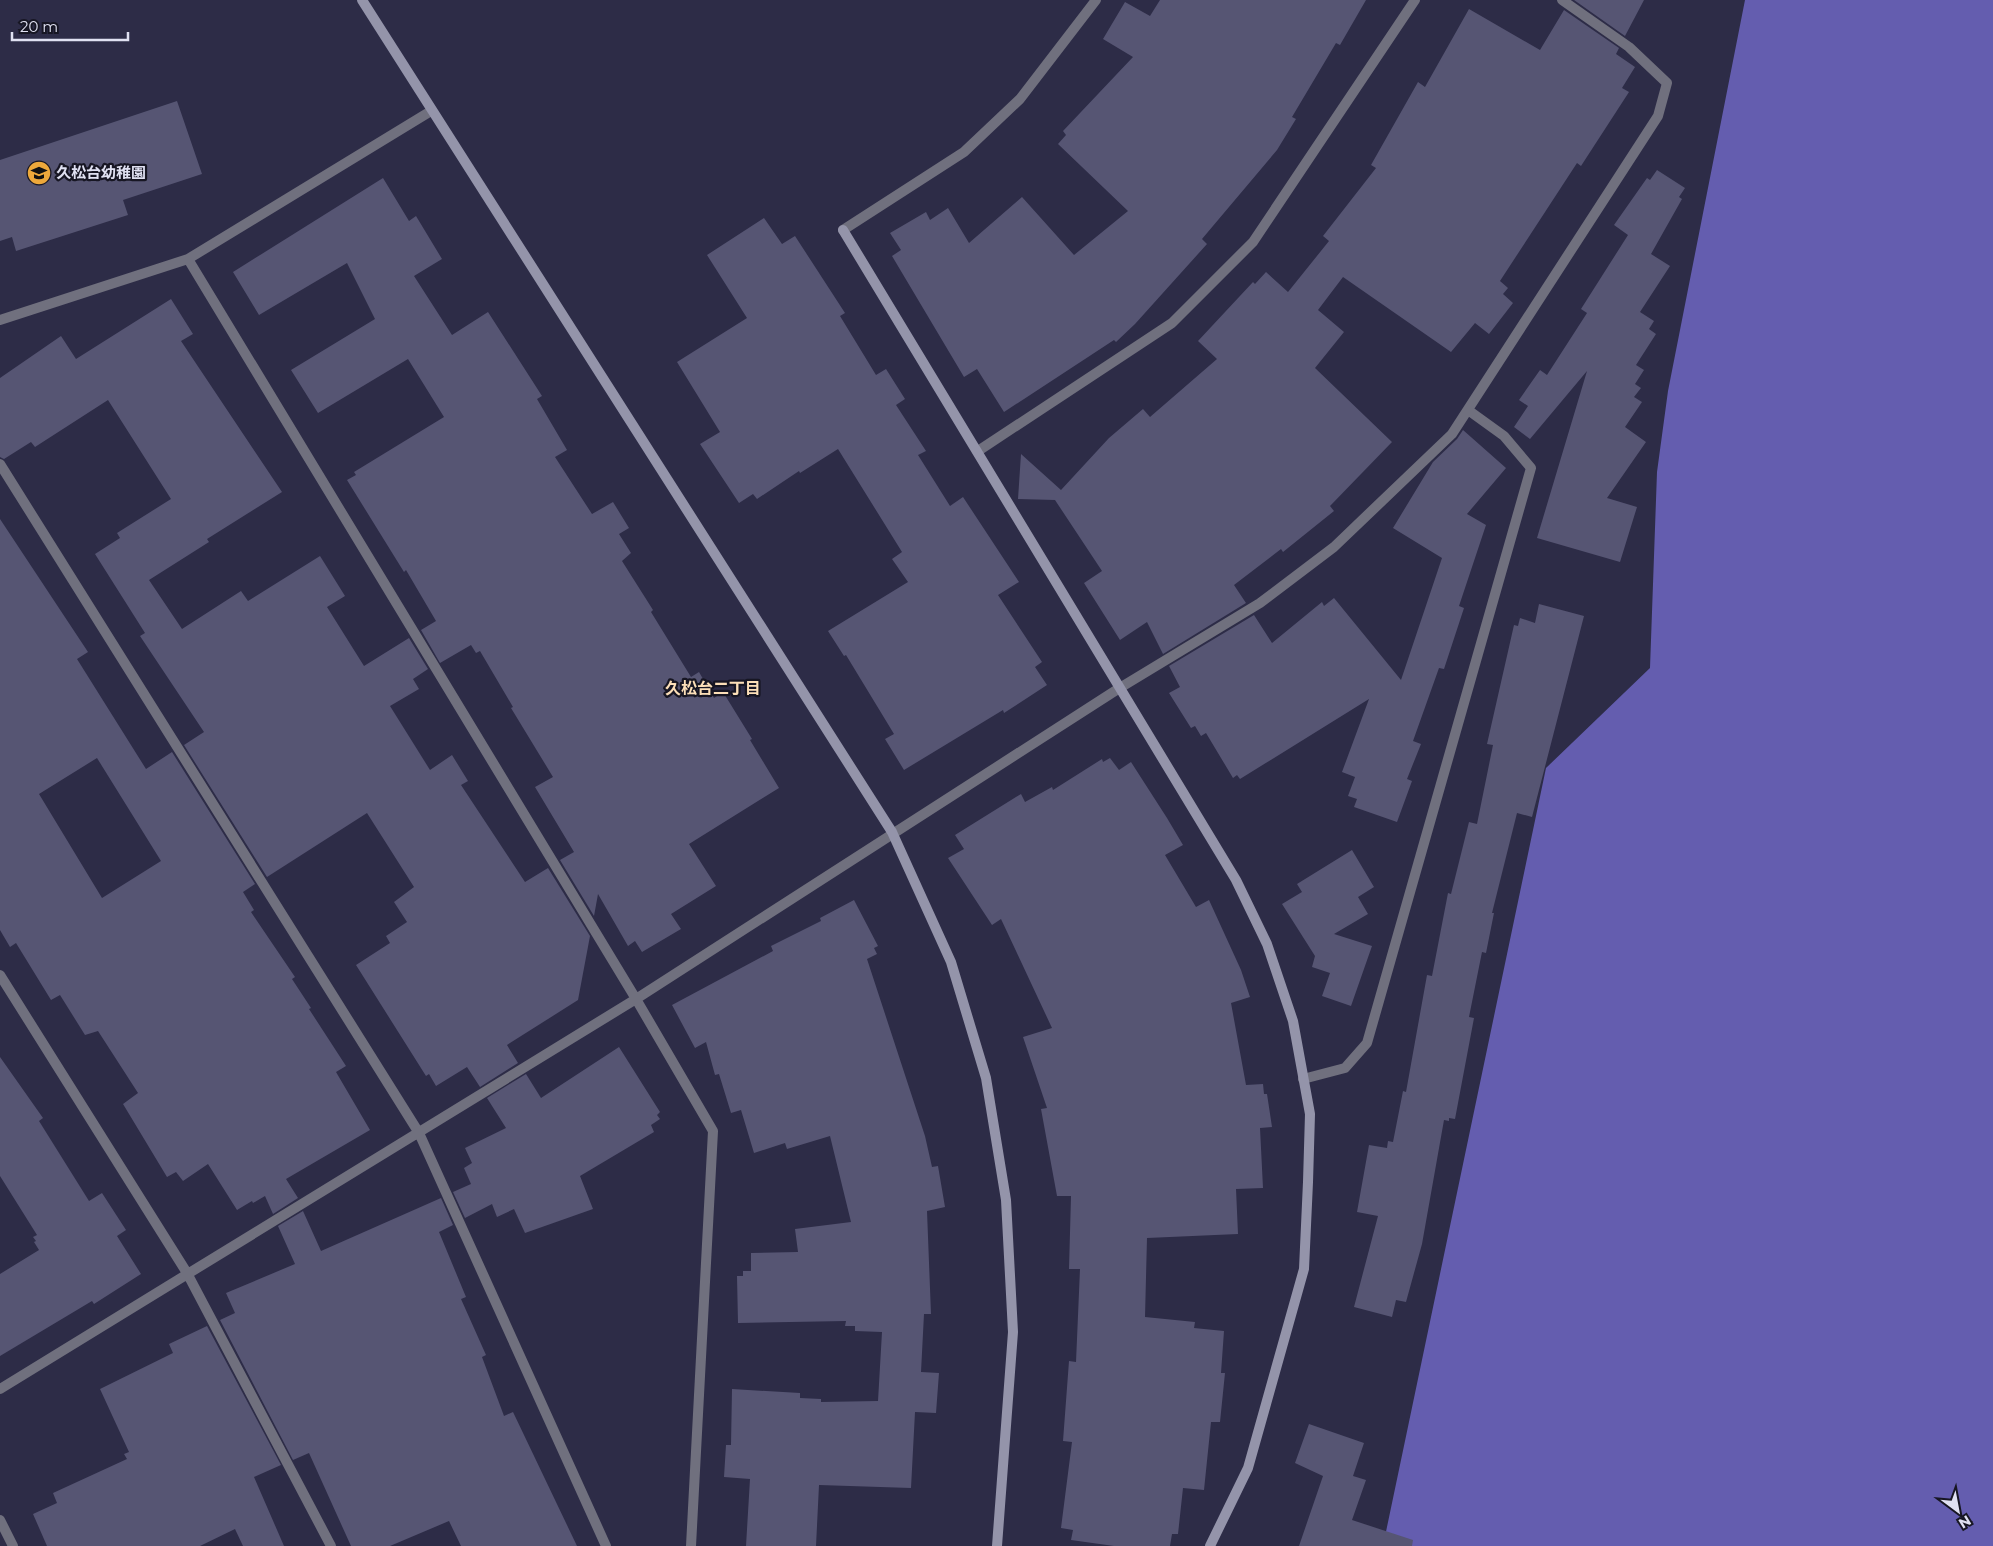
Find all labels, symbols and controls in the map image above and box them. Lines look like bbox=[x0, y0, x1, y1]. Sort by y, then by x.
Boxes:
scale bar bbox=[12, 10, 129, 42]
text: 20 m bbox=[20, 17, 58, 36]
school or university icon: 久松台幼稚園 bbox=[26, 160, 52, 186]
place label: 久松台幼稚園 bbox=[56, 163, 146, 182]
district label: 久松台二丁目 bbox=[665, 679, 761, 698]
north arrow bbox=[1933, 1486, 1983, 1536]
text: N bbox=[1955, 1511, 1974, 1533]

